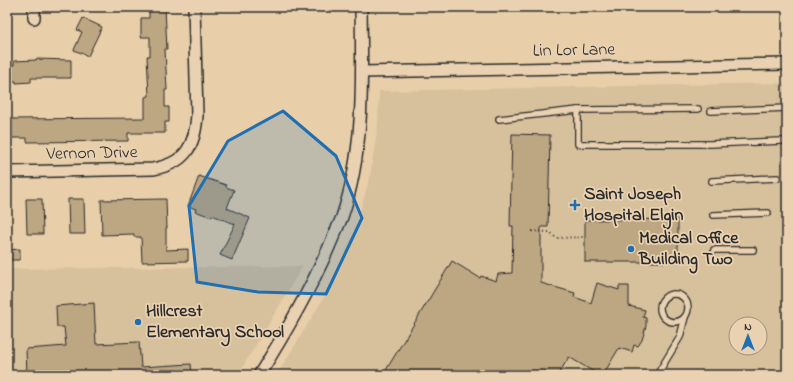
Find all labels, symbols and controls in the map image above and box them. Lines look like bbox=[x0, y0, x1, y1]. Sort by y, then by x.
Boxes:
street label: Lin Lor Lane bbox=[532, 37, 616, 65]
street label: Vernon Drive bbox=[45, 140, 139, 168]
place label: Saint Joseph Hospital Elgin bbox=[584, 182, 684, 230]
marker: Saint Joseph Hospital Elgin bbox=[569, 199, 581, 211]
place label: Medical Office Building Two bbox=[638, 226, 739, 274]
marker: Medical Office Building Two bbox=[626, 244, 636, 254]
place label: Hillcrest Elementary School bbox=[146, 299, 284, 347]
north arrow bbox=[728, 316, 768, 356]
marker: Hillcrest Elementary School bbox=[133, 317, 143, 327]
text: N bbox=[744, 319, 752, 335]

